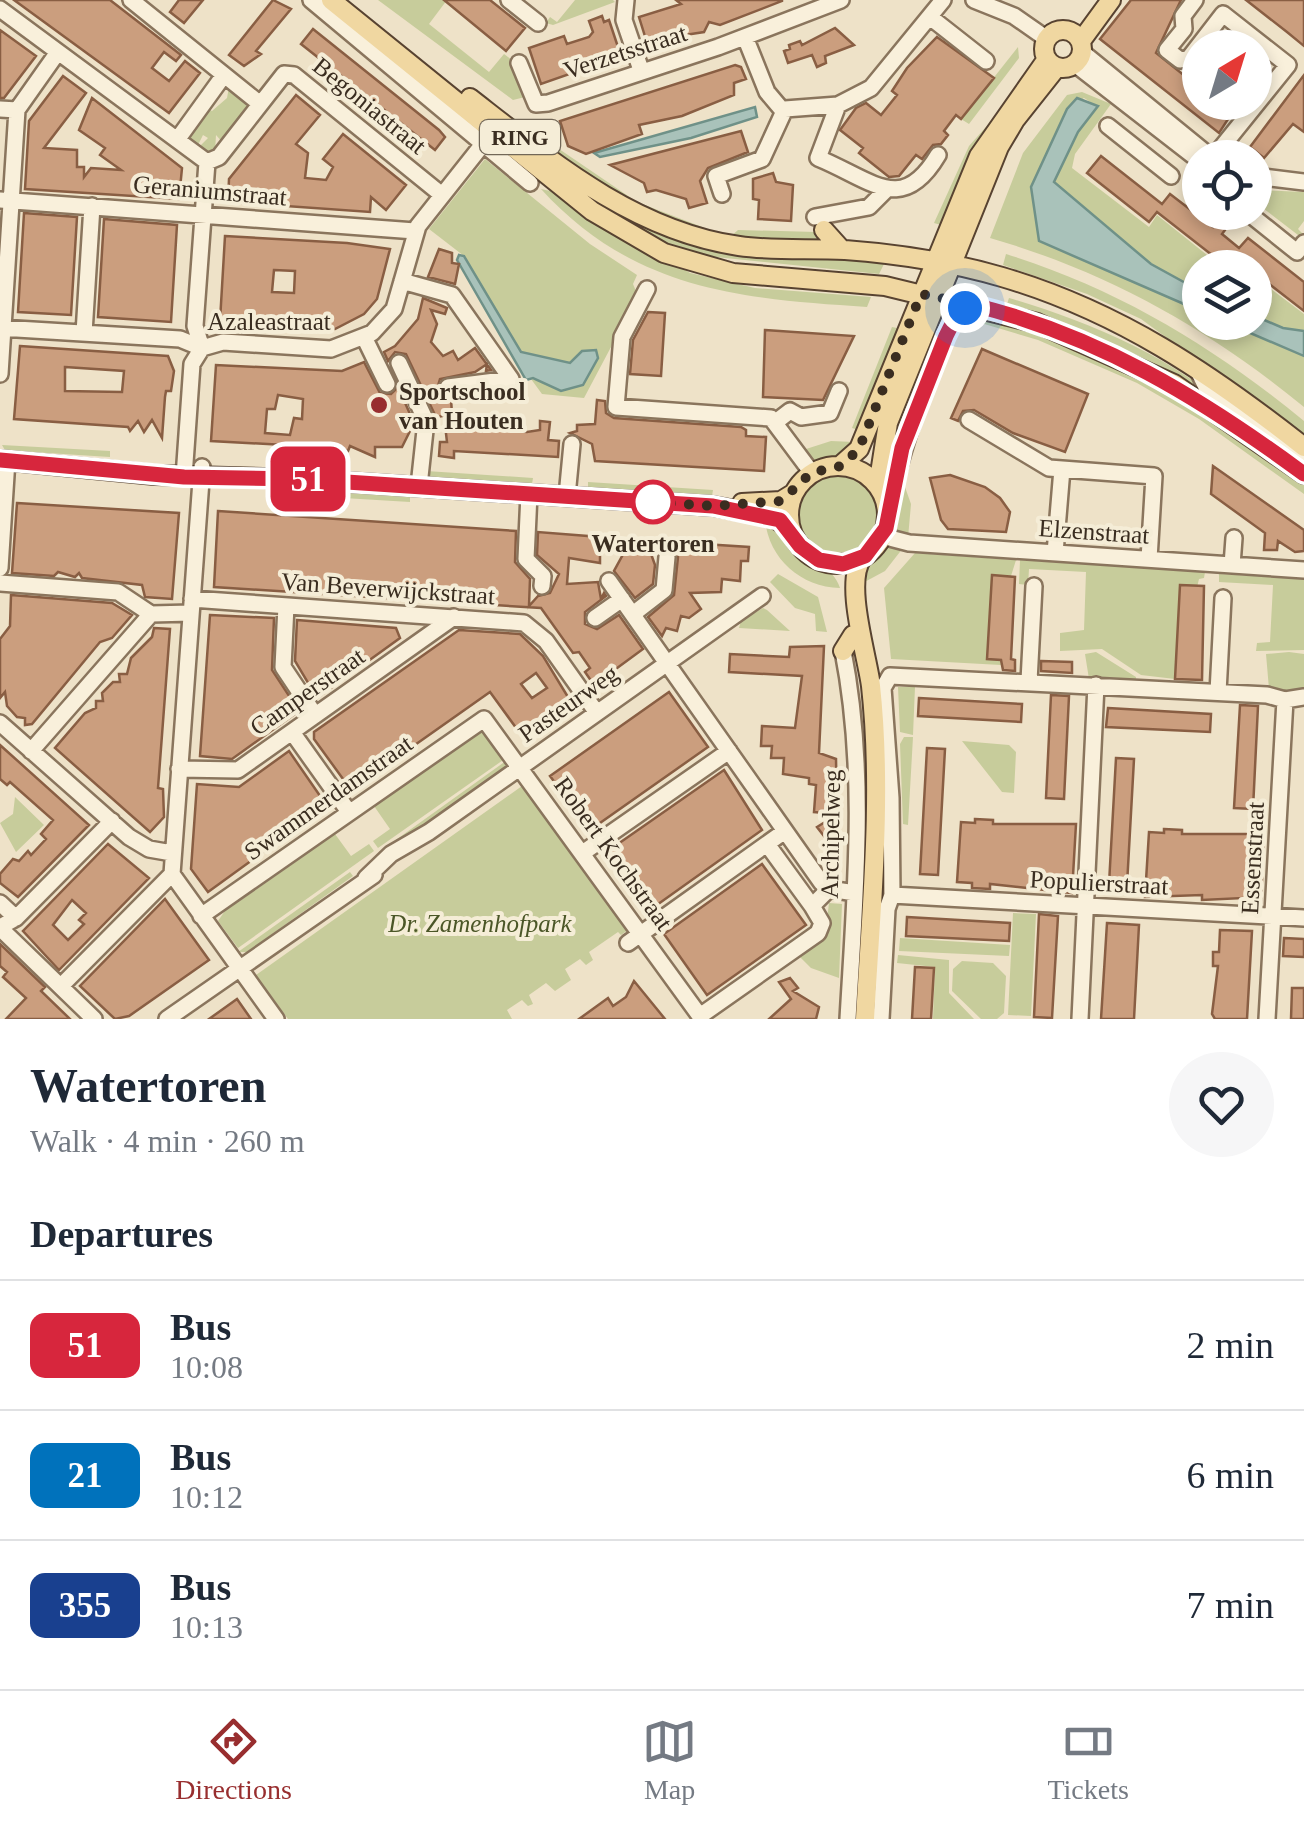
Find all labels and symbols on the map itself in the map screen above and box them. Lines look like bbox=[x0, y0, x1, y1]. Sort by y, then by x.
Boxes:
street label: Verzetsstraat bbox=[560, 19, 690, 84]
north arrow bbox=[1182, 30, 1272, 120]
street label: Begoniastraat bbox=[308, 52, 432, 159]
road number: RING bbox=[480, 120, 560, 154]
street label: Geraniumstraat bbox=[132, 170, 288, 211]
your location bbox=[940, 283, 990, 333]
street label: Azaleastraat bbox=[207, 308, 331, 335]
place label: Sportschool van Houten bbox=[399, 378, 525, 434]
marker: Sportschool van Houten bbox=[368, 394, 390, 416]
line badge: 51 bbox=[263, 446, 353, 512]
marker: Watertoren bbox=[632, 481, 674, 523]
street label: Elzenstraat bbox=[1038, 514, 1150, 549]
place label: Watertoren bbox=[591, 530, 715, 557]
street label: Van Beverwijckstraat bbox=[280, 568, 496, 609]
street label: Camperstraat bbox=[245, 642, 370, 741]
street label: Pasteurweg bbox=[513, 659, 624, 748]
street label: Swammerdamstraat bbox=[239, 729, 417, 865]
street label: Archipelweg bbox=[816, 769, 845, 899]
street label: Robert Kochstraat bbox=[549, 771, 678, 935]
street label: Essenstraat bbox=[1236, 801, 1269, 915]
street label: Populierstraat bbox=[1029, 865, 1169, 900]
park label: Dr. Zamenhofpark bbox=[387, 910, 573, 937]

